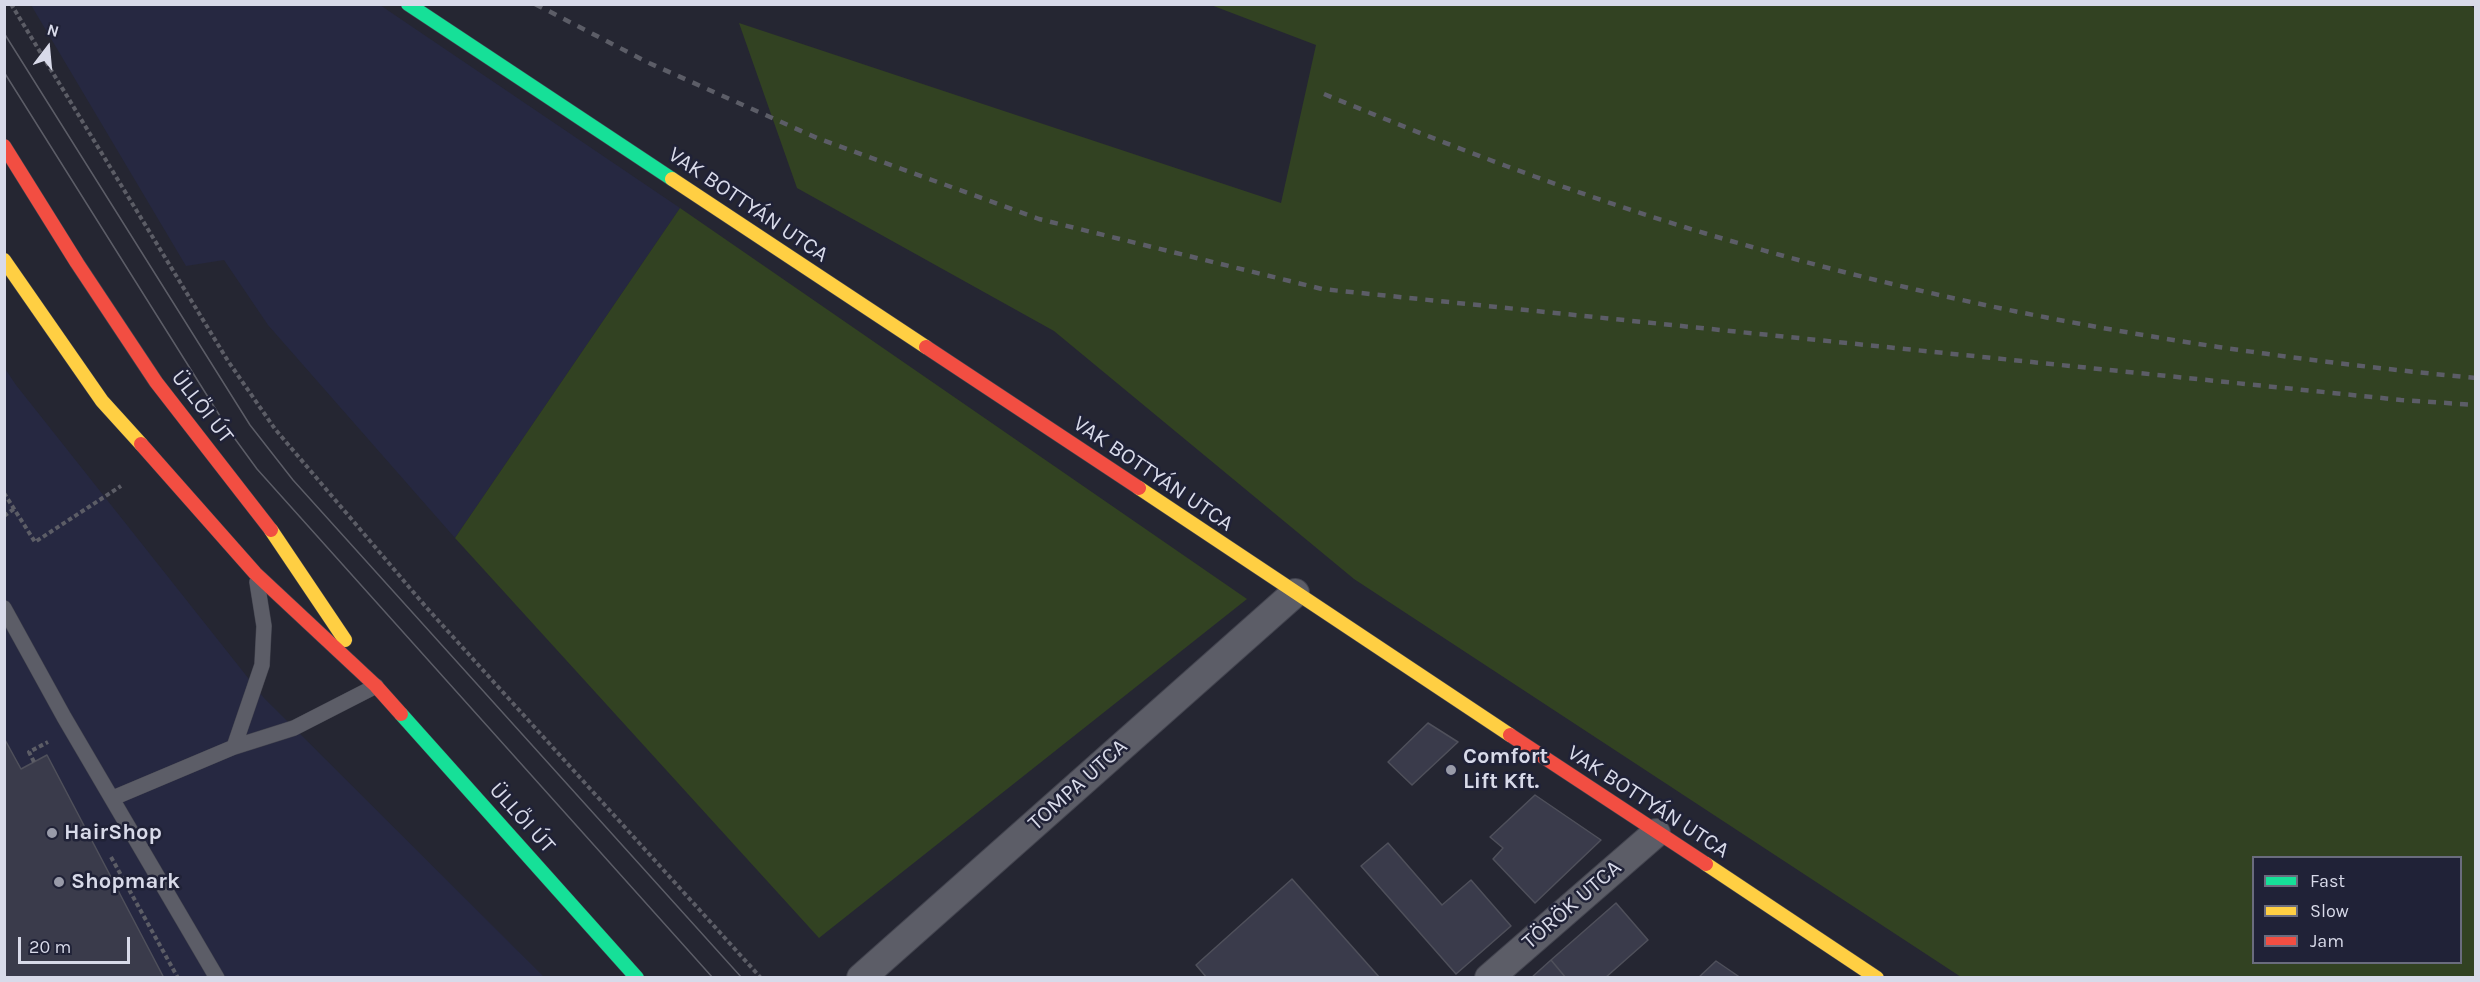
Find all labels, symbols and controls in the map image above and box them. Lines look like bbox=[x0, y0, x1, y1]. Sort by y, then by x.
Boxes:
north arrow bbox=[18, 18, 78, 78]
text: N bbox=[45, 19, 61, 41]
street label: VAK BOTTYÁN UTCA bbox=[663, 142, 833, 268]
street label: ÜLLŐI ÚT bbox=[165, 365, 239, 449]
street label: VAK BOTTYÁN UTCA bbox=[1068, 411, 1238, 537]
street label: TOMPA UTCA bbox=[1023, 734, 1133, 836]
street label: VAK BOTTYÁN UTCA bbox=[1562, 740, 1734, 864]
place label: Comfort Lift Kft. bbox=[1463, 744, 1548, 796]
marker: Comfort Lift Kft. bbox=[1444, 763, 1458, 777]
street label: ÜLLŐI ÚT bbox=[483, 777, 561, 859]
place label: HairShop bbox=[64, 820, 162, 846]
marker: HairShop bbox=[45, 826, 59, 840]
street label: TÖRÖK UTCA bbox=[1517, 855, 1627, 955]
legend bbox=[2252, 856, 2462, 964]
place label: Shopmark bbox=[71, 869, 180, 895]
text: Fast bbox=[2310, 870, 2345, 892]
marker: Shopmark bbox=[52, 875, 66, 889]
text: Slow bbox=[2310, 900, 2349, 922]
scale bar bbox=[21, 925, 134, 963]
text: Jam bbox=[2310, 930, 2344, 952]
text: 20 m bbox=[29, 936, 71, 958]

